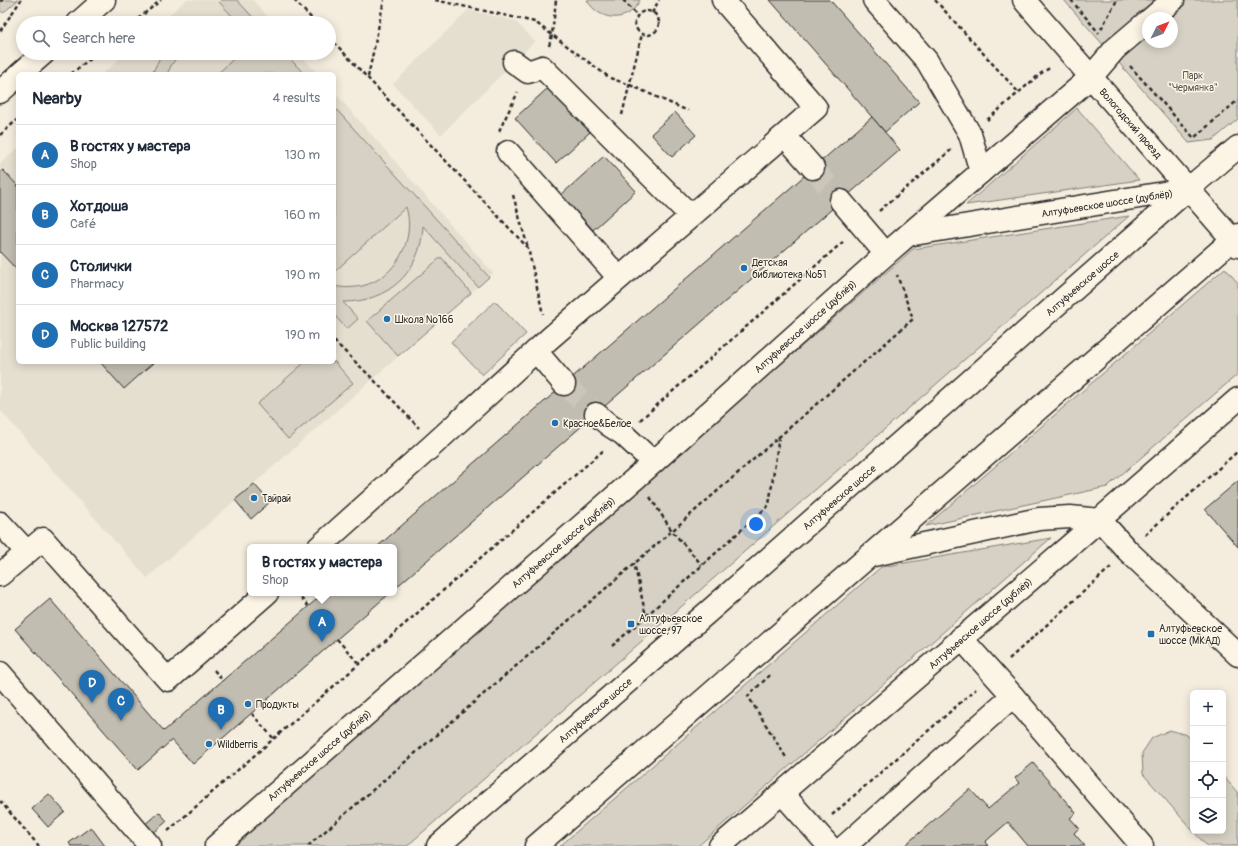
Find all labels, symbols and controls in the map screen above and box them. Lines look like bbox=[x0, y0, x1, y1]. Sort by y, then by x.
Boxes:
north arrow bbox=[1142, 12, 1178, 48]
search box bbox=[16, 16, 336, 60]
icon: search bbox=[30, 27, 52, 49]
text: Search here bbox=[62, 29, 135, 48]
park label: Парк "Чермянка" bbox=[1168, 70, 1218, 94]
street label: Вологодский проезд bbox=[1097, 86, 1164, 161]
text: Nearby bbox=[32, 88, 81, 109]
text: 4 results bbox=[273, 90, 320, 106]
text: В гостях у мастера bbox=[70, 137, 190, 156]
text: A bbox=[41, 147, 49, 163]
text: 130 m bbox=[284, 147, 320, 163]
text: Shop bbox=[70, 156, 97, 172]
street label: Алтуфьевское шоссе (дублёр) bbox=[1041, 188, 1174, 220]
text: Хотдоша bbox=[70, 197, 128, 216]
text: B bbox=[41, 207, 49, 223]
text: 160 m bbox=[284, 207, 320, 223]
text: Café bbox=[70, 216, 96, 232]
street label: Алтуфьевское шоссе bbox=[1044, 249, 1122, 319]
text: Столички bbox=[70, 257, 131, 276]
place label: Детская библиотека №51 bbox=[751, 257, 826, 281]
marker: Детская библиотека №51 bbox=[739, 263, 749, 273]
text: C bbox=[41, 267, 49, 283]
text: 190 m bbox=[285, 267, 320, 283]
text: Pharmacy bbox=[70, 276, 124, 292]
street label: Алтуфьевское шоссе (дублёр) bbox=[752, 278, 859, 376]
marker: Школа №166 bbox=[382, 314, 392, 324]
place label: Школа №166 bbox=[395, 314, 454, 326]
text: Москва 127572 bbox=[70, 317, 168, 336]
text: D bbox=[41, 327, 49, 343]
text: 190 m bbox=[285, 327, 320, 343]
text: Public building bbox=[70, 336, 146, 352]
marker: Красное&Белое bbox=[550, 418, 560, 428]
place label: Красное&Белое bbox=[563, 418, 631, 430]
street label: Алтуфьевское шоссе bbox=[801, 463, 879, 533]
marker: Тайрай bbox=[249, 493, 259, 503]
place label: Тайрай bbox=[262, 493, 291, 505]
street label: Алтуфьевское шоссе (дублёр) bbox=[510, 495, 618, 591]
your location bbox=[746, 514, 766, 534]
popup bbox=[247, 544, 397, 596]
text: В гостях у мастера bbox=[262, 553, 382, 572]
text: Shop bbox=[262, 572, 289, 588]
street label: Алтуфьевское шоссе (дублёр) bbox=[927, 576, 1035, 672]
pin: A bbox=[309, 609, 335, 642]
place label: Алтуфьевское шоссе, 97 bbox=[639, 613, 702, 637]
marker: Алтуфьевское шоссе, 97 bbox=[626, 619, 636, 629]
place label: Алтуфьевское шоссе (МКАД) bbox=[1159, 623, 1222, 647]
marker: Алтуфьевское шоссе (МКАД) bbox=[1146, 629, 1156, 639]
pin: D bbox=[79, 670, 105, 703]
street label: Алтуфьевское шоссе bbox=[557, 676, 635, 746]
pin: C bbox=[108, 688, 134, 721]
map controls bbox=[1190, 690, 1226, 834]
button: + bbox=[1190, 690, 1226, 726]
pin: B bbox=[208, 697, 234, 730]
marker: Продукты bbox=[243, 699, 253, 709]
place label: Продукты bbox=[256, 699, 299, 711]
street label: Алтуфьевское шоссе (дублёр) bbox=[266, 708, 374, 804]
button: − bbox=[1190, 726, 1226, 762]
marker: Wildberris bbox=[204, 739, 214, 749]
place label: Wildberris bbox=[217, 739, 258, 751]
button: locate bbox=[1190, 762, 1226, 798]
button: layers bbox=[1190, 798, 1226, 834]

